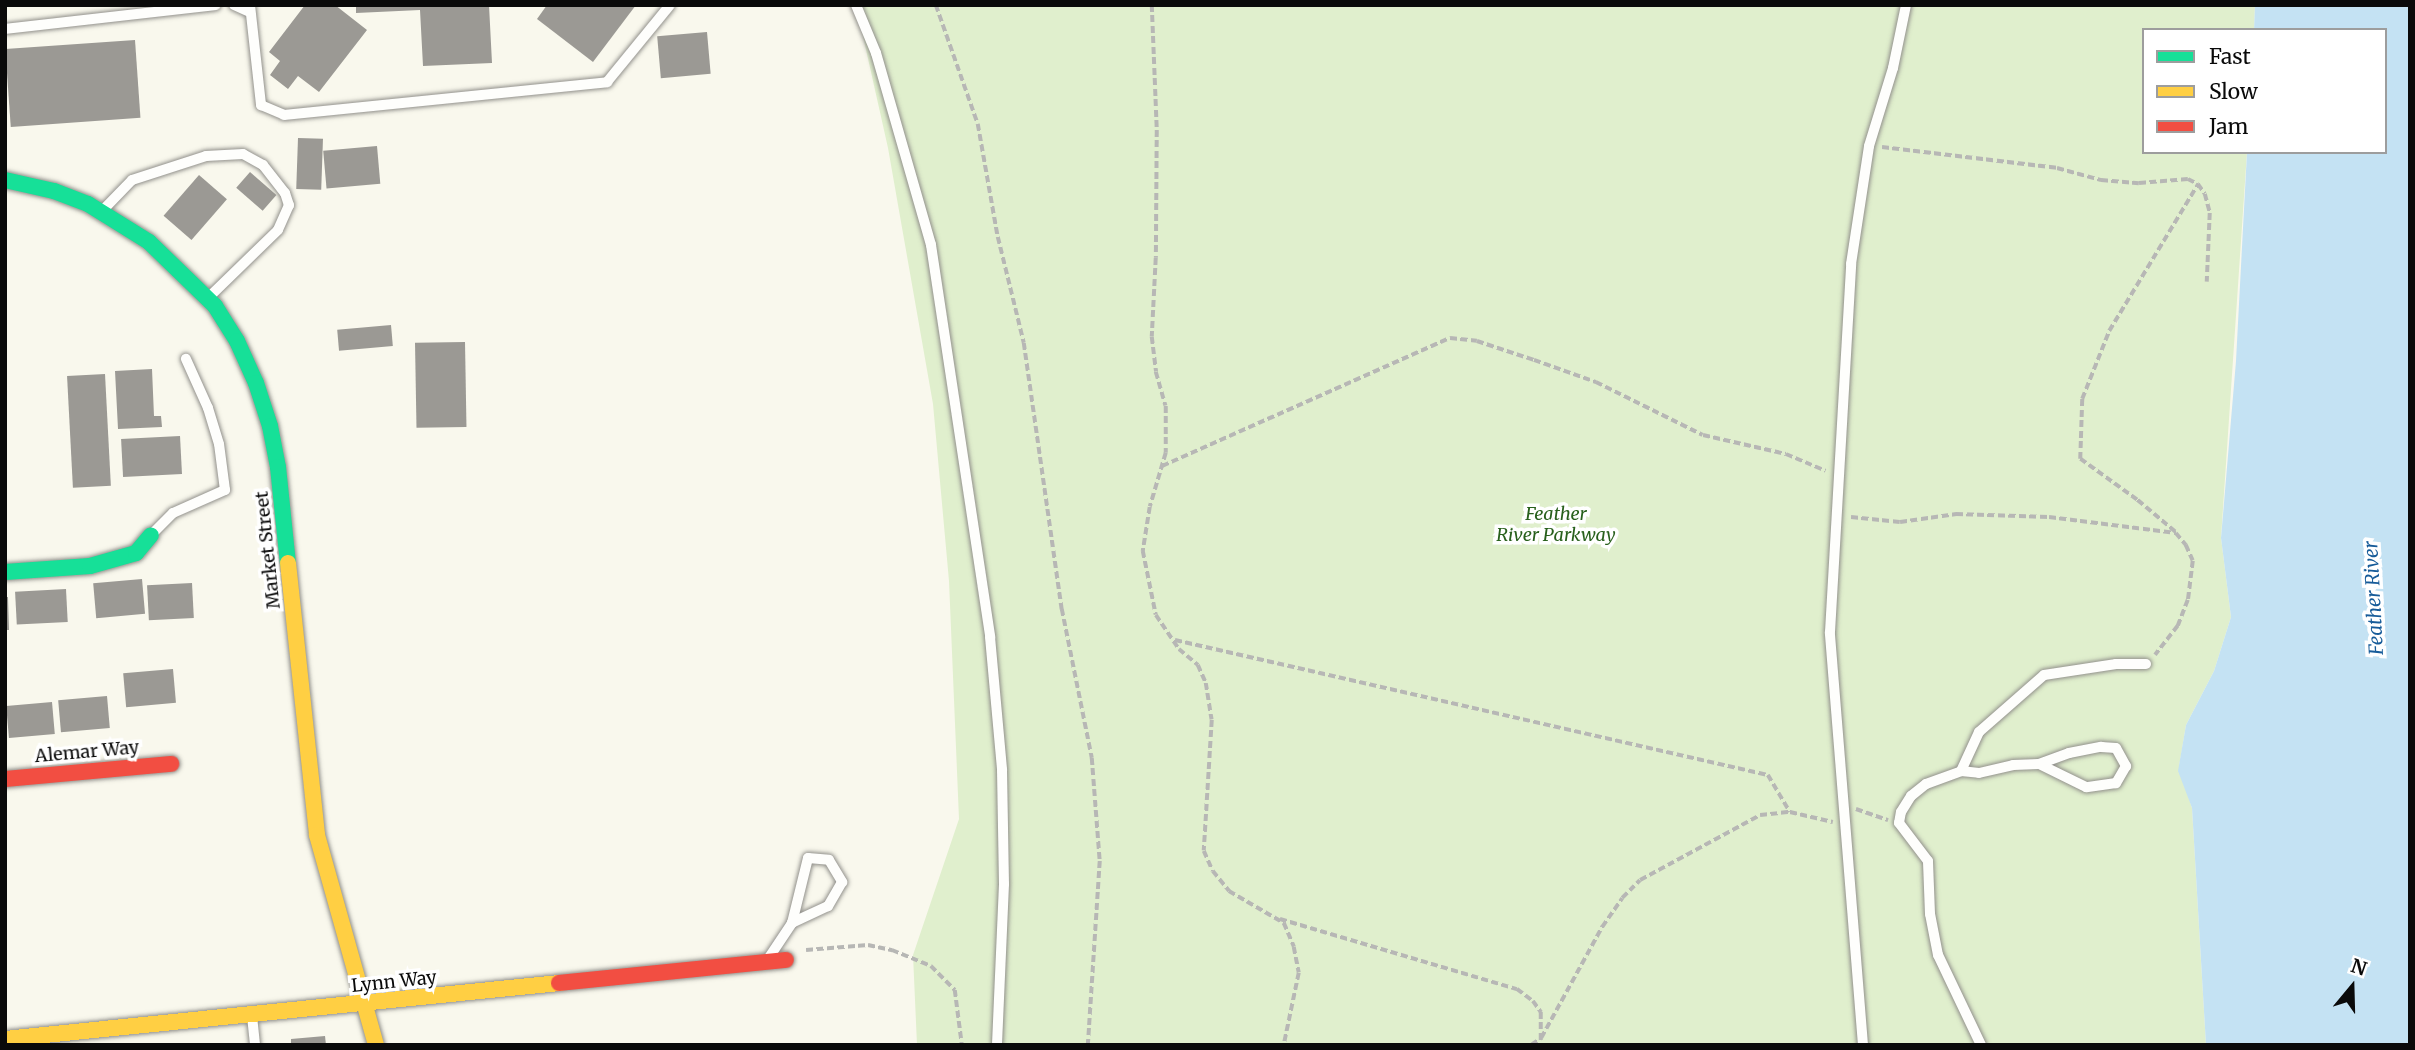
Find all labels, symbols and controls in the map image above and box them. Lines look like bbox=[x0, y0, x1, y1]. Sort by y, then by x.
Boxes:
legend bbox=[2142, 28, 2387, 154]
text: Fast bbox=[2209, 43, 2251, 70]
text: Slow bbox=[2209, 78, 2258, 105]
text: Jam bbox=[2209, 113, 2248, 140]
street label: Market Street bbox=[251, 490, 285, 610]
park label: Feather River Parkway bbox=[1496, 504, 1616, 546]
water label: Feather River bbox=[2360, 540, 2388, 656]
street label: Alemar Way bbox=[34, 737, 140, 767]
north arrow bbox=[2317, 952, 2387, 1022]
text: N bbox=[2348, 953, 2370, 981]
street label: Lynn Way bbox=[350, 967, 438, 997]

